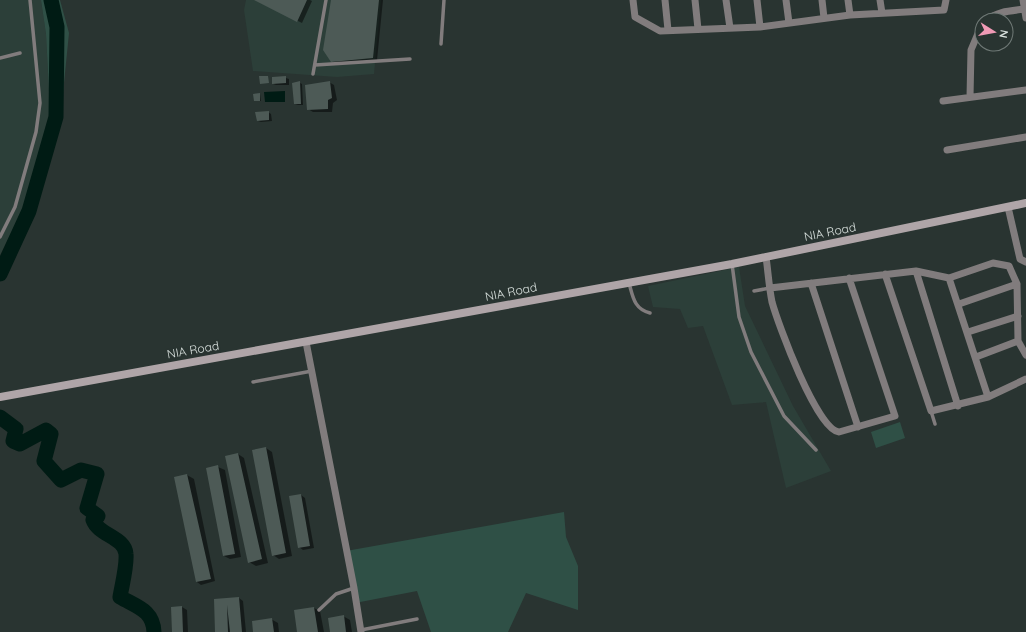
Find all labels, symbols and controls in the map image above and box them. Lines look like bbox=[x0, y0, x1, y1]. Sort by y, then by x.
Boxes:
north arrow bbox=[974, 12, 1014, 52]
text: N bbox=[996, 29, 1011, 39]
street label: NIA Road bbox=[803, 219, 857, 244]
street label: NIA Road bbox=[484, 279, 538, 304]
street label: NIA Road bbox=[166, 338, 220, 361]

